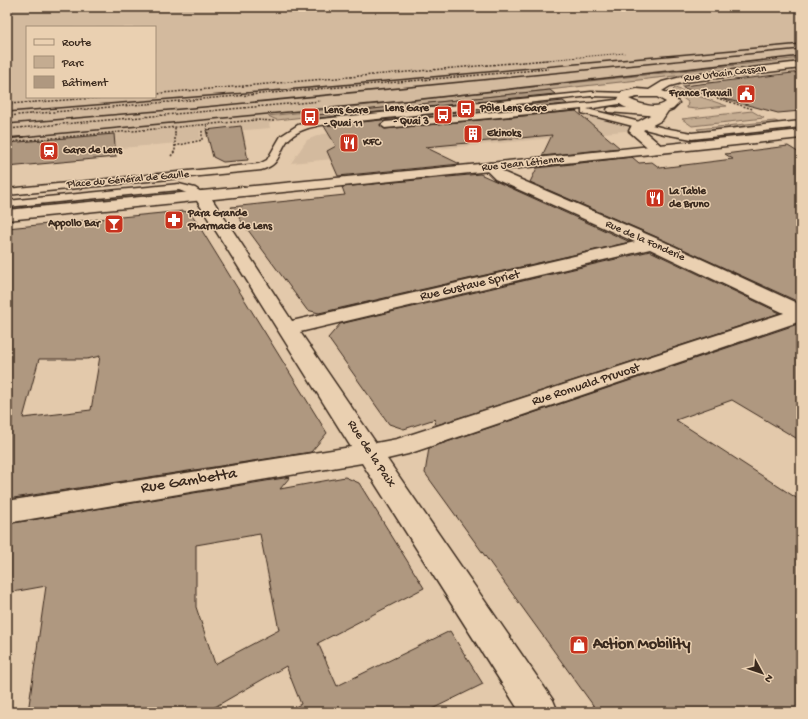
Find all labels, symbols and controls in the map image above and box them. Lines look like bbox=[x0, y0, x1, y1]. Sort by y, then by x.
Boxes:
legend bbox=[26, 26, 156, 98]
text: Route bbox=[62, 37, 92, 51]
text: Parc bbox=[61, 57, 85, 71]
street label: Rue Urbain Cassan bbox=[683, 63, 768, 85]
text: Bâtiment bbox=[61, 77, 109, 91]
public building icon: France Travail bbox=[735, 83, 757, 105]
place label: France Travail bbox=[668, 88, 733, 100]
bus stop icon: Pôle Lens Gare bbox=[455, 98, 477, 120]
place label: Pôle Lens Gare bbox=[479, 102, 548, 115]
place label: Lens Gare - Quai 3 bbox=[385, 103, 430, 128]
bus stop icon: Lens Gare - Quai 3 bbox=[432, 104, 454, 126]
place label: Lens Gare - Quai 11 bbox=[324, 105, 370, 130]
bus stop icon: Lens Gare - Quai 11 bbox=[299, 106, 321, 128]
building icon: Ekinoks bbox=[462, 123, 484, 145]
place label: Ekinoks bbox=[486, 128, 522, 140]
restaurant icon: KFC bbox=[338, 132, 360, 154]
place label: KFC bbox=[362, 137, 382, 149]
station icon: Gare de Lens bbox=[38, 140, 60, 162]
place label: Gare de Lens bbox=[63, 145, 123, 157]
street label: Rue Jean Létienne bbox=[481, 154, 565, 174]
street label: Place du Général de Gaulle bbox=[65, 169, 190, 191]
place label: La Table de Bruno bbox=[669, 186, 710, 211]
restaurant icon: La Table de Bruno bbox=[644, 187, 666, 209]
place label: Para Grande Pharmacie de Lens bbox=[187, 208, 273, 233]
pharmacy icon: Para Grande Pharmacie de Lens bbox=[163, 209, 185, 231]
bar icon: Appollo Bar bbox=[103, 213, 125, 235]
place label: Appollo Bar bbox=[47, 218, 101, 230]
street label: Rue de la Fonderie bbox=[603, 218, 687, 264]
street label: Rue Gustave Spriet bbox=[419, 267, 523, 305]
street label: Rue Romuald Pruvost bbox=[530, 360, 644, 410]
street label: Rue de la Paix bbox=[344, 417, 398, 491]
street label: Rue Gambetta bbox=[140, 465, 239, 499]
shop icon: Action Mobility bbox=[568, 634, 590, 656]
place label: Action Mobility bbox=[592, 636, 690, 655]
north arrow bbox=[742, 653, 782, 693]
text: N bbox=[761, 672, 775, 685]

